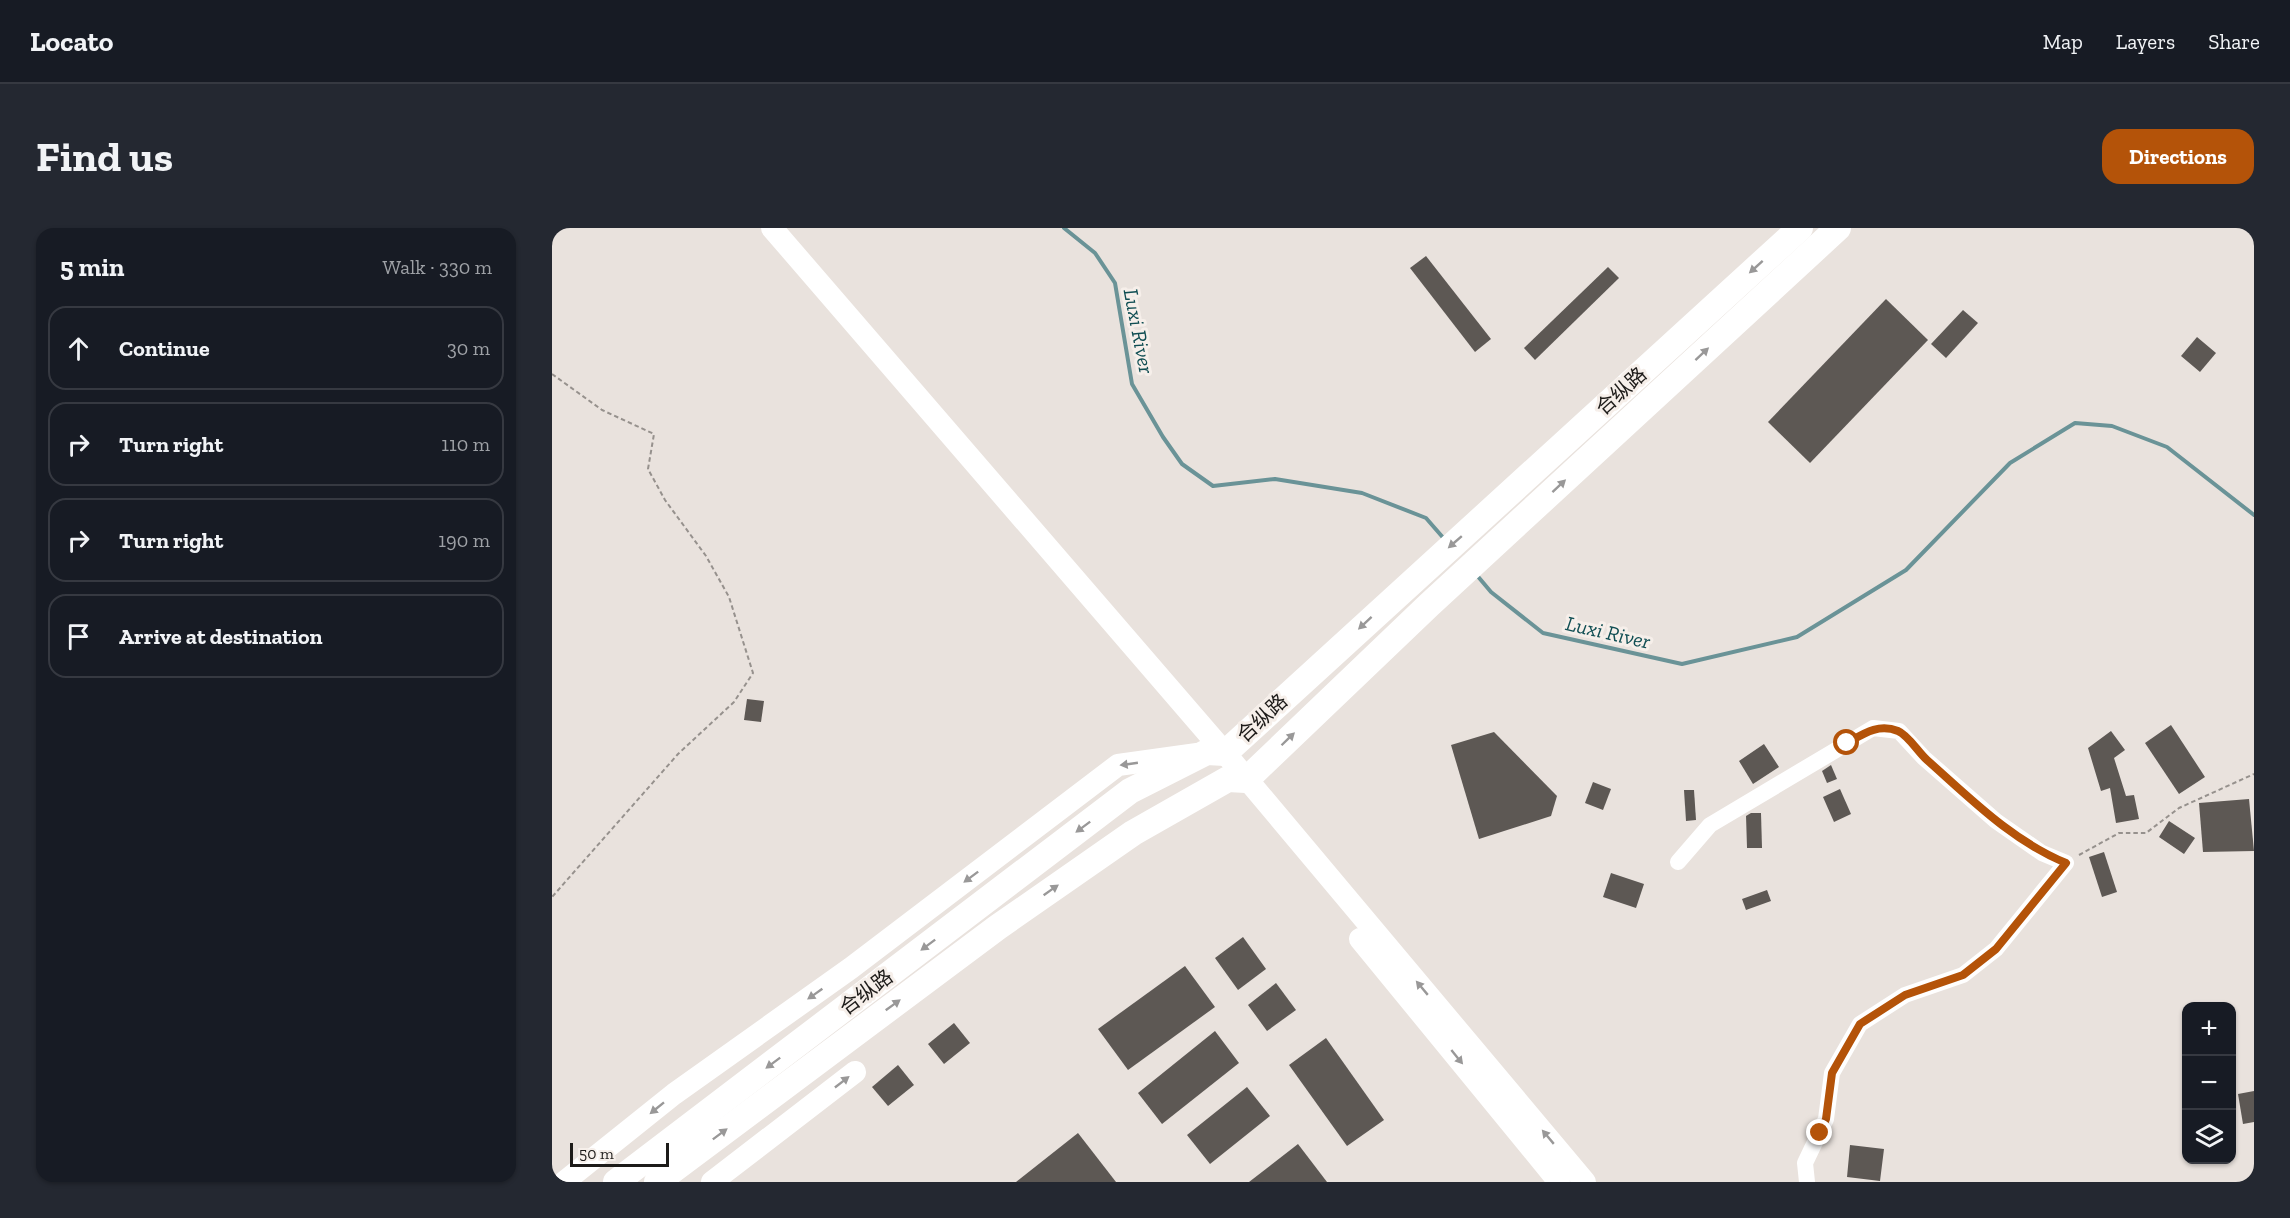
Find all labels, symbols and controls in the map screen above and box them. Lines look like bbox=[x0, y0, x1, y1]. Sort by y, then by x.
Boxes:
text: Locato bbox=[30, 25, 113, 58]
text: Map bbox=[2043, 29, 2083, 54]
text: Layers bbox=[2116, 29, 2175, 54]
text: Share bbox=[2208, 29, 2260, 54]
button: Directions bbox=[2102, 129, 2254, 184]
text: Find us bbox=[36, 131, 173, 182]
text: 5 min bbox=[60, 251, 124, 283]
text: Walk · 330 m bbox=[382, 255, 492, 279]
one-way arrow bbox=[1750, 260, 1764, 274]
water label: Luxi River bbox=[1119, 286, 1160, 376]
icon: ahead bbox=[62, 332, 95, 365]
text: Continue bbox=[119, 335, 210, 362]
text: 30 m bbox=[447, 336, 490, 360]
one-way arrow bbox=[1694, 348, 1709, 361]
street label: 合纵路 bbox=[1591, 362, 1651, 420]
icon: right bbox=[62, 428, 95, 461]
text: Turn right bbox=[119, 431, 223, 458]
text: 110 m bbox=[441, 432, 490, 456]
one-way arrow bbox=[1551, 480, 1566, 493]
icon: right bbox=[62, 524, 95, 557]
text: Turn right bbox=[119, 527, 223, 554]
text: 190 m bbox=[438, 528, 490, 552]
one-way arrow bbox=[1447, 535, 1462, 549]
water label: Luxi River bbox=[1563, 610, 1653, 654]
one-way arrow bbox=[1358, 615, 1372, 629]
icon: arrive bbox=[62, 620, 95, 653]
text: Arrive at destination bbox=[119, 623, 322, 650]
street label: 合纵路 bbox=[1232, 689, 1292, 747]
route start bbox=[1833, 729, 1859, 755]
one-way arrow bbox=[1281, 733, 1295, 747]
one-way arrow bbox=[1119, 759, 1138, 768]
one-way arrow bbox=[1075, 821, 1091, 834]
one-way arrow bbox=[964, 870, 979, 882]
one-way arrow bbox=[1043, 885, 1059, 896]
one-way arrow bbox=[920, 939, 935, 951]
street label: 合纵路 bbox=[835, 964, 897, 1020]
one-way arrow bbox=[1416, 981, 1429, 996]
one-way arrow bbox=[808, 987, 823, 999]
one-way arrow bbox=[886, 999, 901, 1011]
map controls bbox=[2182, 1002, 2236, 1164]
button: + bbox=[2182, 1002, 2236, 1056]
one-way arrow bbox=[1450, 1049, 1463, 1065]
button: − bbox=[2182, 1056, 2236, 1110]
one-way arrow bbox=[765, 1057, 780, 1069]
one-way arrow bbox=[834, 1076, 850, 1089]
one-way arrow bbox=[649, 1101, 665, 1114]
button: layers bbox=[2182, 1110, 2236, 1164]
route end bbox=[1806, 1119, 1832, 1145]
one-way arrow bbox=[712, 1128, 728, 1140]
one-way arrow bbox=[1541, 1129, 1554, 1145]
scale bar bbox=[570, 1140, 669, 1168]
text: 50 m bbox=[579, 1144, 614, 1163]

